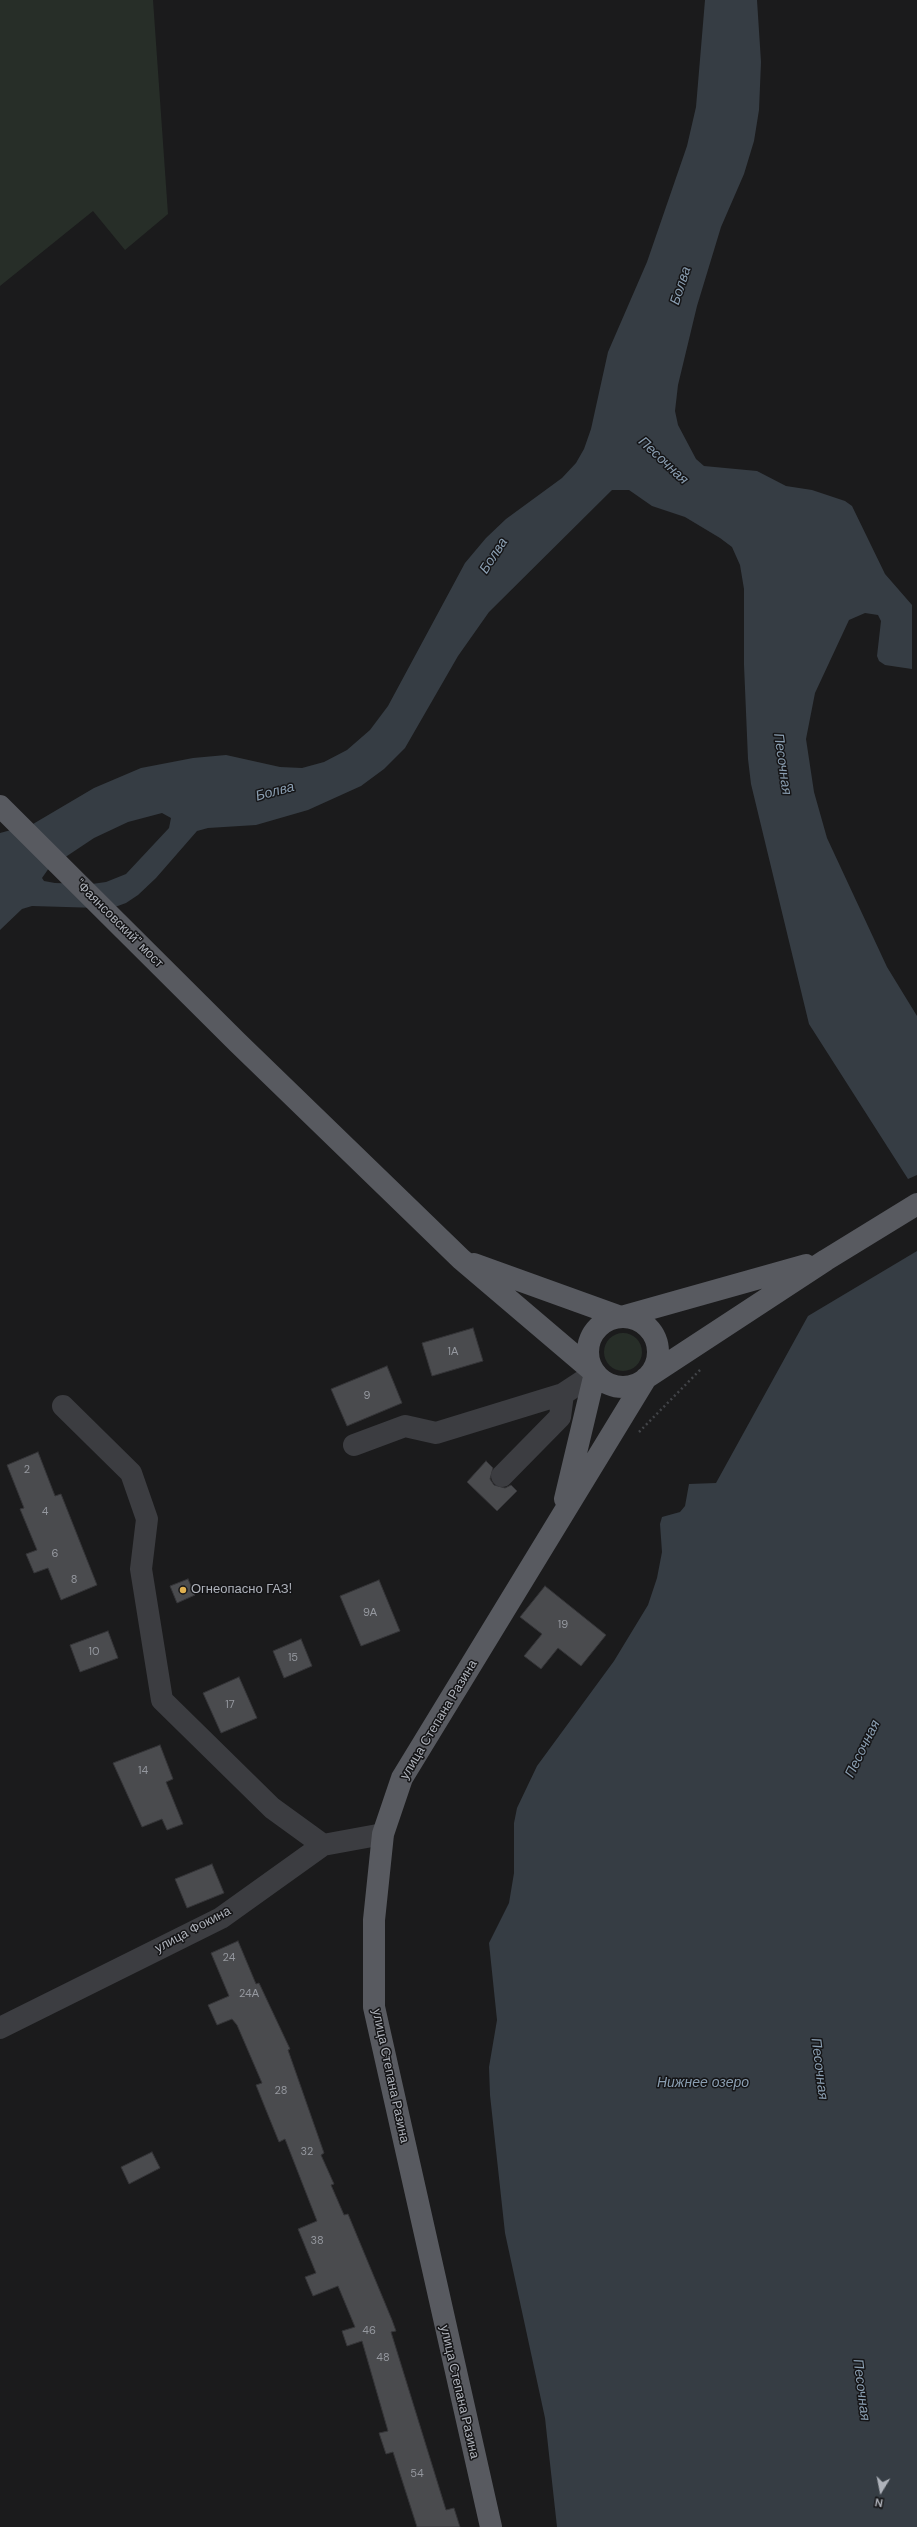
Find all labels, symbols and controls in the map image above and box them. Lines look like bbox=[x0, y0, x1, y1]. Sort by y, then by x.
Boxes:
water label: Болва bbox=[667, 265, 695, 307]
water label: Песочная bbox=[635, 434, 691, 488]
water label: Болва bbox=[476, 535, 512, 577]
water label: Песочная bbox=[769, 732, 795, 796]
water label: Болва bbox=[254, 779, 296, 805]
street label: "Фаянсовский" мост bbox=[72, 877, 166, 971]
house number: 1А bbox=[448, 1345, 458, 1359]
house number: 9 bbox=[364, 1389, 370, 1403]
house number: 2 bbox=[24, 1463, 30, 1477]
house number: 4 bbox=[42, 1505, 48, 1519]
house number: 6 bbox=[52, 1547, 58, 1561]
house number: 8 bbox=[71, 1573, 77, 1587]
place label: Огнеопасно ГАЗ! bbox=[191, 1582, 292, 1598]
marker: Огнеопасно ГАЗ! bbox=[178, 1585, 188, 1595]
house number: 9А bbox=[363, 1606, 377, 1620]
house number: 19 bbox=[558, 1618, 568, 1632]
house number: 10 bbox=[89, 1645, 99, 1659]
house number: 15 bbox=[288, 1651, 298, 1665]
street label: улица Степана Разина bbox=[397, 1657, 481, 1783]
house number: 17 bbox=[225, 1698, 235, 1712]
water label: Песочная bbox=[842, 1717, 884, 1781]
house number: 14 bbox=[138, 1764, 148, 1778]
street label: улица Фокина bbox=[152, 1903, 234, 1957]
house number: 24 bbox=[223, 1951, 235, 1965]
house number: 24А bbox=[239, 1987, 259, 2001]
street label: улица Степана Разина bbox=[368, 2008, 412, 2144]
water label: Песочная bbox=[807, 2037, 831, 2101]
water label: Нижнее озеро bbox=[657, 2075, 749, 2091]
house number: 28 bbox=[275, 2084, 287, 2098]
house number: 32 bbox=[301, 2145, 313, 2159]
house number: 38 bbox=[310, 2234, 324, 2248]
house number: 46 bbox=[362, 2324, 376, 2338]
street label: улица Степана Разина bbox=[436, 2324, 482, 2460]
house number: 48 bbox=[376, 2351, 390, 2365]
water label: Песочная bbox=[849, 2358, 873, 2422]
house number: 54 bbox=[410, 2467, 424, 2481]
north arrow bbox=[861, 2471, 901, 2511]
text: N bbox=[874, 2495, 884, 2510]

